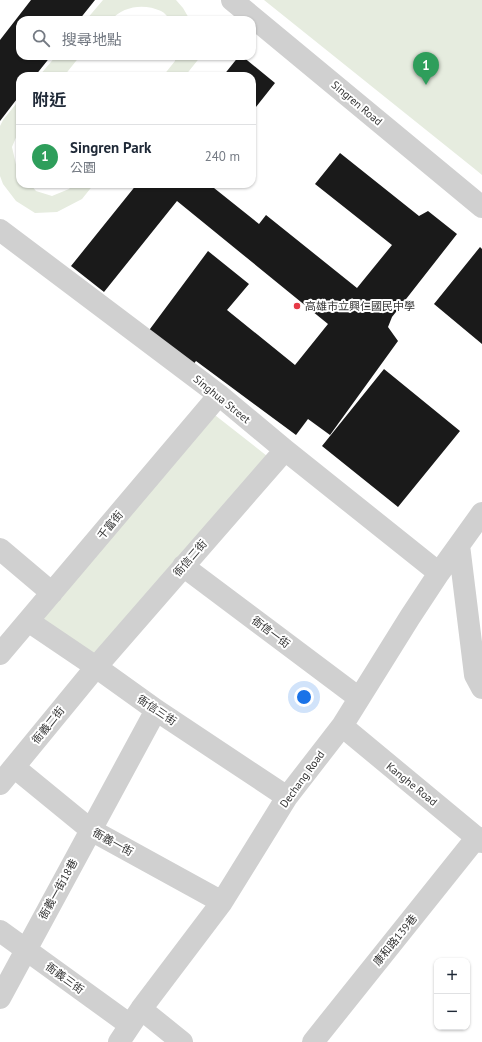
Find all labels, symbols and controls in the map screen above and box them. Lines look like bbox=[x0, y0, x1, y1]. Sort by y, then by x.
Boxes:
search box bbox=[16, 16, 256, 60]
icon: search bbox=[30, 27, 52, 49]
text: 搜尋地點 bbox=[62, 30, 122, 49]
pin: 1 bbox=[413, 52, 439, 85]
street label: Singren Road bbox=[329, 78, 385, 128]
text: 附近 bbox=[32, 89, 66, 111]
text: Singren Park bbox=[70, 138, 151, 157]
text: 1 bbox=[41, 148, 49, 165]
text: 240 m bbox=[205, 148, 240, 165]
text: 公園 bbox=[70, 159, 96, 176]
place label: 高雄市立興仁國民中學 bbox=[305, 299, 415, 313]
marker: 高雄市立興仁國民中學 bbox=[292, 301, 302, 311]
street label: Singhua Street bbox=[191, 372, 253, 426]
street label: 千富街 bbox=[94, 508, 126, 542]
street label: 衙信二街 bbox=[170, 537, 210, 579]
street label: 衙信一街 bbox=[249, 613, 293, 651]
your location bbox=[294, 687, 314, 707]
street label: 衙信三街 bbox=[135, 692, 179, 728]
street label: 衙義二街 bbox=[29, 703, 67, 747]
street label: Dechang Road bbox=[277, 748, 327, 810]
street label: Kanghe Road bbox=[384, 759, 440, 809]
street label: 衙義一街 bbox=[90, 825, 136, 859]
street label: 衙義一街18巷 bbox=[36, 856, 80, 922]
street label: 康和路139巷 bbox=[370, 912, 420, 968]
map controls bbox=[434, 958, 470, 1030]
button: + bbox=[434, 958, 470, 994]
street label: 衙義三街 bbox=[43, 959, 87, 997]
button: − bbox=[434, 994, 470, 1030]

